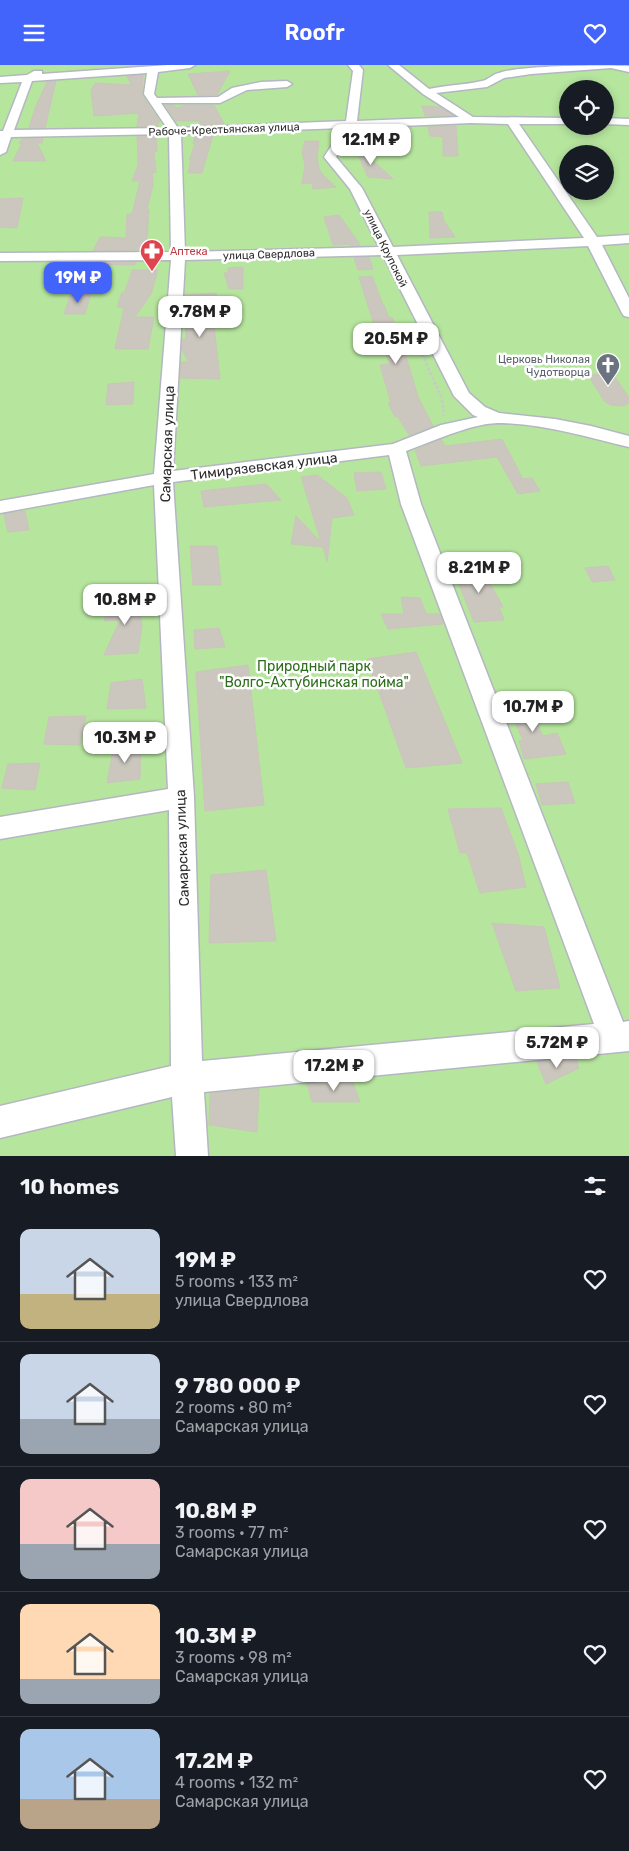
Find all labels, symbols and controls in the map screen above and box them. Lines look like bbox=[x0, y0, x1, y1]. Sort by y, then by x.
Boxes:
icon: menu bbox=[20, 19, 48, 47]
text: Roofr bbox=[284, 19, 345, 46]
icon: heart bbox=[581, 19, 609, 47]
map controls bbox=[559, 80, 614, 200]
button: locate bbox=[559, 80, 614, 135]
street label: Рабоче-Крестьянская улица bbox=[148, 120, 300, 139]
pin: 12.1M ₽ bbox=[325, 123, 417, 166]
text: 12.1M ₽ bbox=[342, 130, 400, 149]
button: layers bbox=[559, 145, 614, 200]
street label: улица Крупской bbox=[361, 207, 410, 289]
pharmacy icon: Аптека bbox=[139, 238, 165, 272]
place label: Аптека bbox=[170, 245, 208, 258]
street label: улица Свердлова bbox=[223, 246, 315, 263]
pin: 19M ₽ bbox=[43, 261, 113, 304]
text: 19M ₽ bbox=[55, 268, 101, 287]
pin: 9.78M ₽ bbox=[154, 295, 246, 338]
text: 9.78M ₽ bbox=[169, 302, 231, 321]
pin: 20.5M ₽ bbox=[350, 323, 442, 365]
text: 20.5M ₽ bbox=[364, 329, 428, 348]
church icon: Церковь Николая Чудотворца bbox=[595, 352, 621, 386]
place label: Церковь Николая Чудотворца bbox=[498, 353, 590, 379]
street label: Самарская улица bbox=[157, 385, 178, 503]
street label: Тимирязевская улица bbox=[190, 449, 338, 484]
pin: 8.21M ₽ bbox=[433, 551, 525, 594]
text: 8.21M ₽ bbox=[448, 558, 510, 577]
pin: 10.8M ₽ bbox=[79, 583, 171, 626]
text: 10.8M ₽ bbox=[94, 590, 156, 609]
park label: Природный парк "Волго-Ахтубинская пойма" bbox=[219, 658, 409, 691]
pin: 10.7M ₽ bbox=[487, 691, 579, 733]
text: 10.7M ₽ bbox=[503, 697, 563, 716]
pin: 10.3M ₽ bbox=[79, 721, 171, 764]
text: 10.3M ₽ bbox=[94, 728, 156, 747]
street label: Самарская улица bbox=[172, 789, 193, 907]
pin: 5.72M ₽ bbox=[511, 1027, 603, 1069]
text: 5.72M ₽ bbox=[526, 1033, 588, 1052]
pin: 17.2M ₽ bbox=[288, 1049, 380, 1092]
text: 17.2M ₽ bbox=[304, 1056, 364, 1075]
icon: filters bbox=[581, 1172, 609, 1200]
text: 10 homes bbox=[20, 1174, 119, 1199]
text: 19M ₽ bbox=[175, 1247, 236, 1272]
icon: home bbox=[60, 1249, 120, 1309]
icon: heart bbox=[581, 1265, 609, 1293]
text: 5 rooms · 133 m² bbox=[175, 1272, 298, 1291]
text: улица Свердлова bbox=[175, 1291, 309, 1310]
text: 9 780 000 ₽ bbox=[175, 1373, 300, 1398]
icon: home bbox=[60, 1374, 120, 1434]
icon: heart bbox=[581, 1390, 609, 1418]
text: 2 rooms · 80 m² bbox=[175, 1398, 292, 1417]
text: Самарская улица bbox=[175, 1417, 309, 1436]
text: 10.8M ₽ bbox=[175, 1498, 257, 1523]
icon: home bbox=[60, 1499, 120, 1559]
icon: heart bbox=[581, 1515, 609, 1543]
text: 3 rooms · 77 m² bbox=[175, 1523, 288, 1542]
text: Самарская улица bbox=[175, 1542, 309, 1561]
text: 10.3M ₽ bbox=[175, 1623, 256, 1648]
icon: home bbox=[60, 1624, 120, 1684]
icon: heart bbox=[581, 1640, 609, 1668]
text: 3 rooms · 98 m² bbox=[175, 1648, 292, 1667]
text: Самарская улица bbox=[175, 1667, 309, 1686]
text: 17.2M ₽ bbox=[175, 1748, 253, 1773]
icon: home bbox=[60, 1749, 120, 1809]
icon: heart bbox=[581, 1765, 609, 1793]
text: 4 rooms · 132 m² bbox=[175, 1773, 298, 1792]
text: Самарская улица bbox=[175, 1792, 309, 1811]

